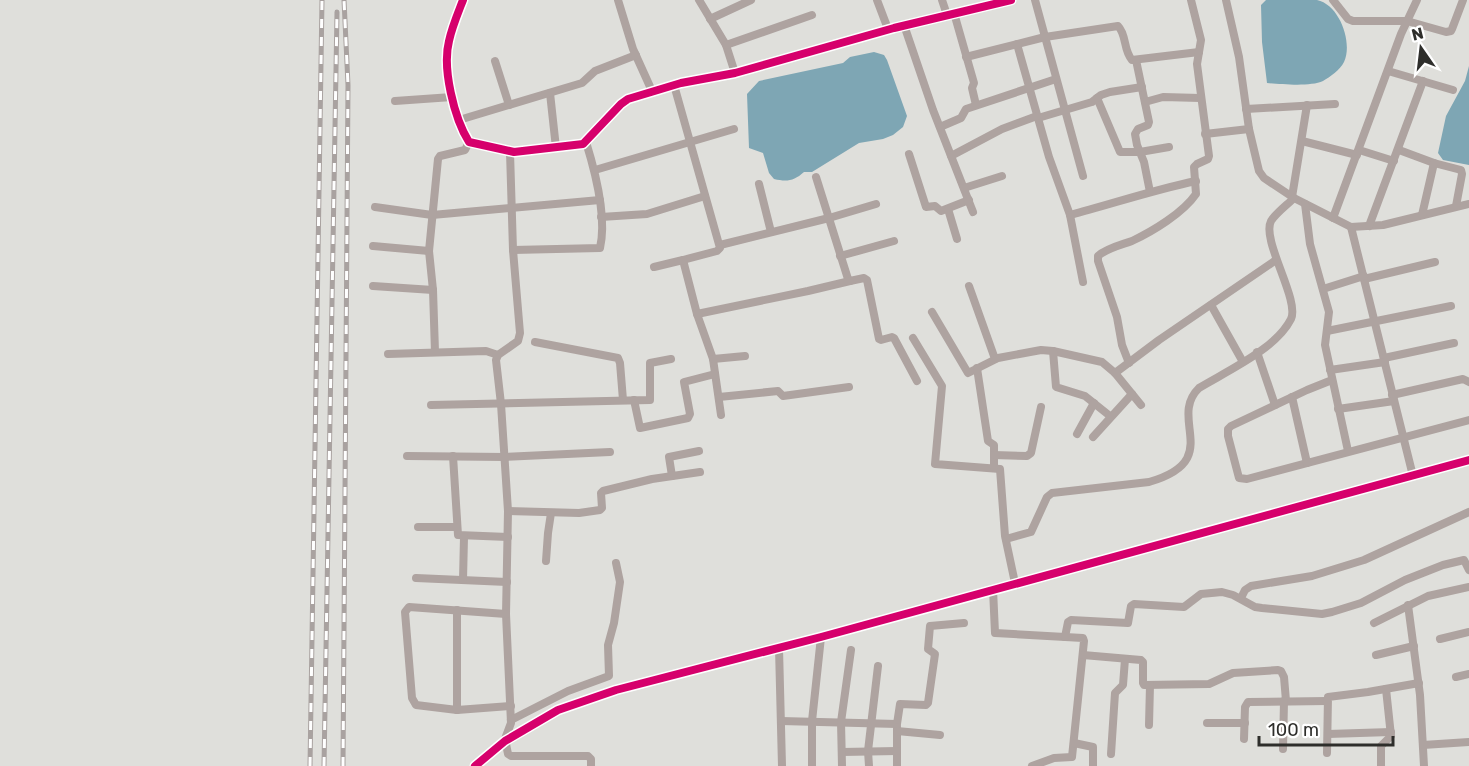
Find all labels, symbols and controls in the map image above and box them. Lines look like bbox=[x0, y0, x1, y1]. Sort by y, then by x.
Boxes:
north arrow bbox=[1391, 18, 1451, 78]
text: N bbox=[1410, 23, 1425, 45]
scale bar bbox=[1259, 709, 1392, 747]
text: 100 m bbox=[1268, 719, 1319, 741]

